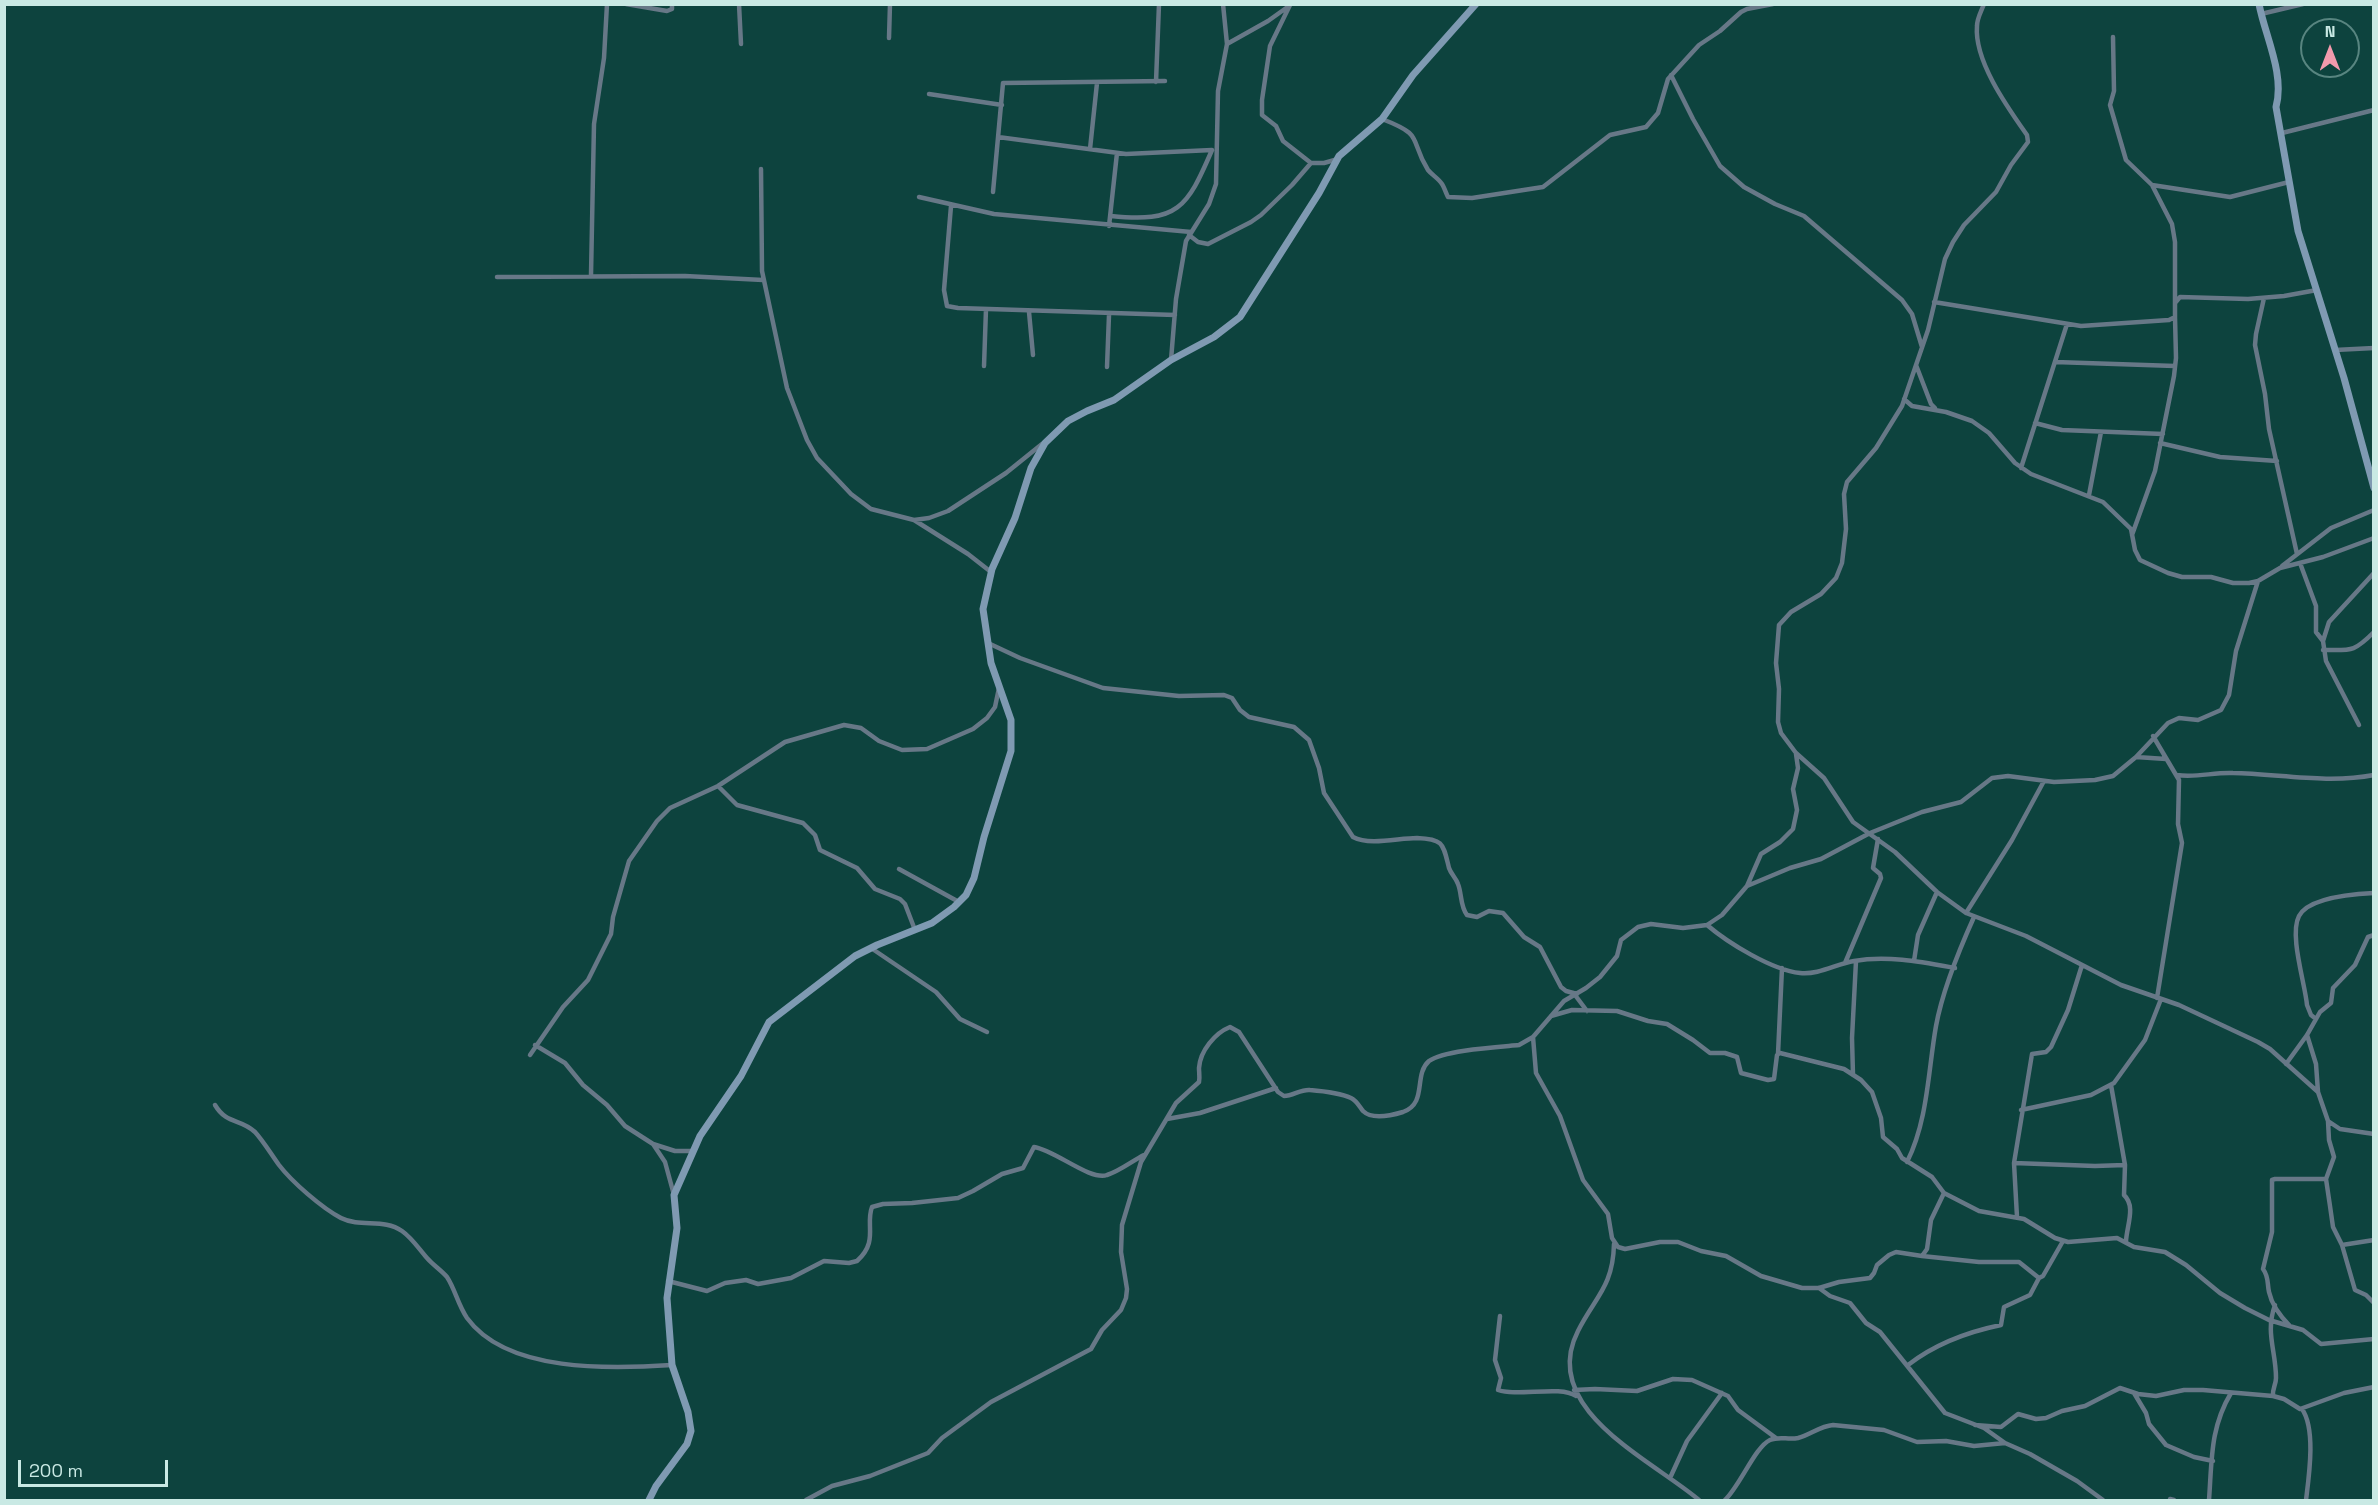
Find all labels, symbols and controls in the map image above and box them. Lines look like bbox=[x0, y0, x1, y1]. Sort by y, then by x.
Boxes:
north arrow bbox=[2300, 18, 2360, 78]
text: N bbox=[2325, 21, 2335, 42]
scale bar bbox=[21, 1448, 171, 1486]
text: 200 m bbox=[29, 1459, 83, 1482]

